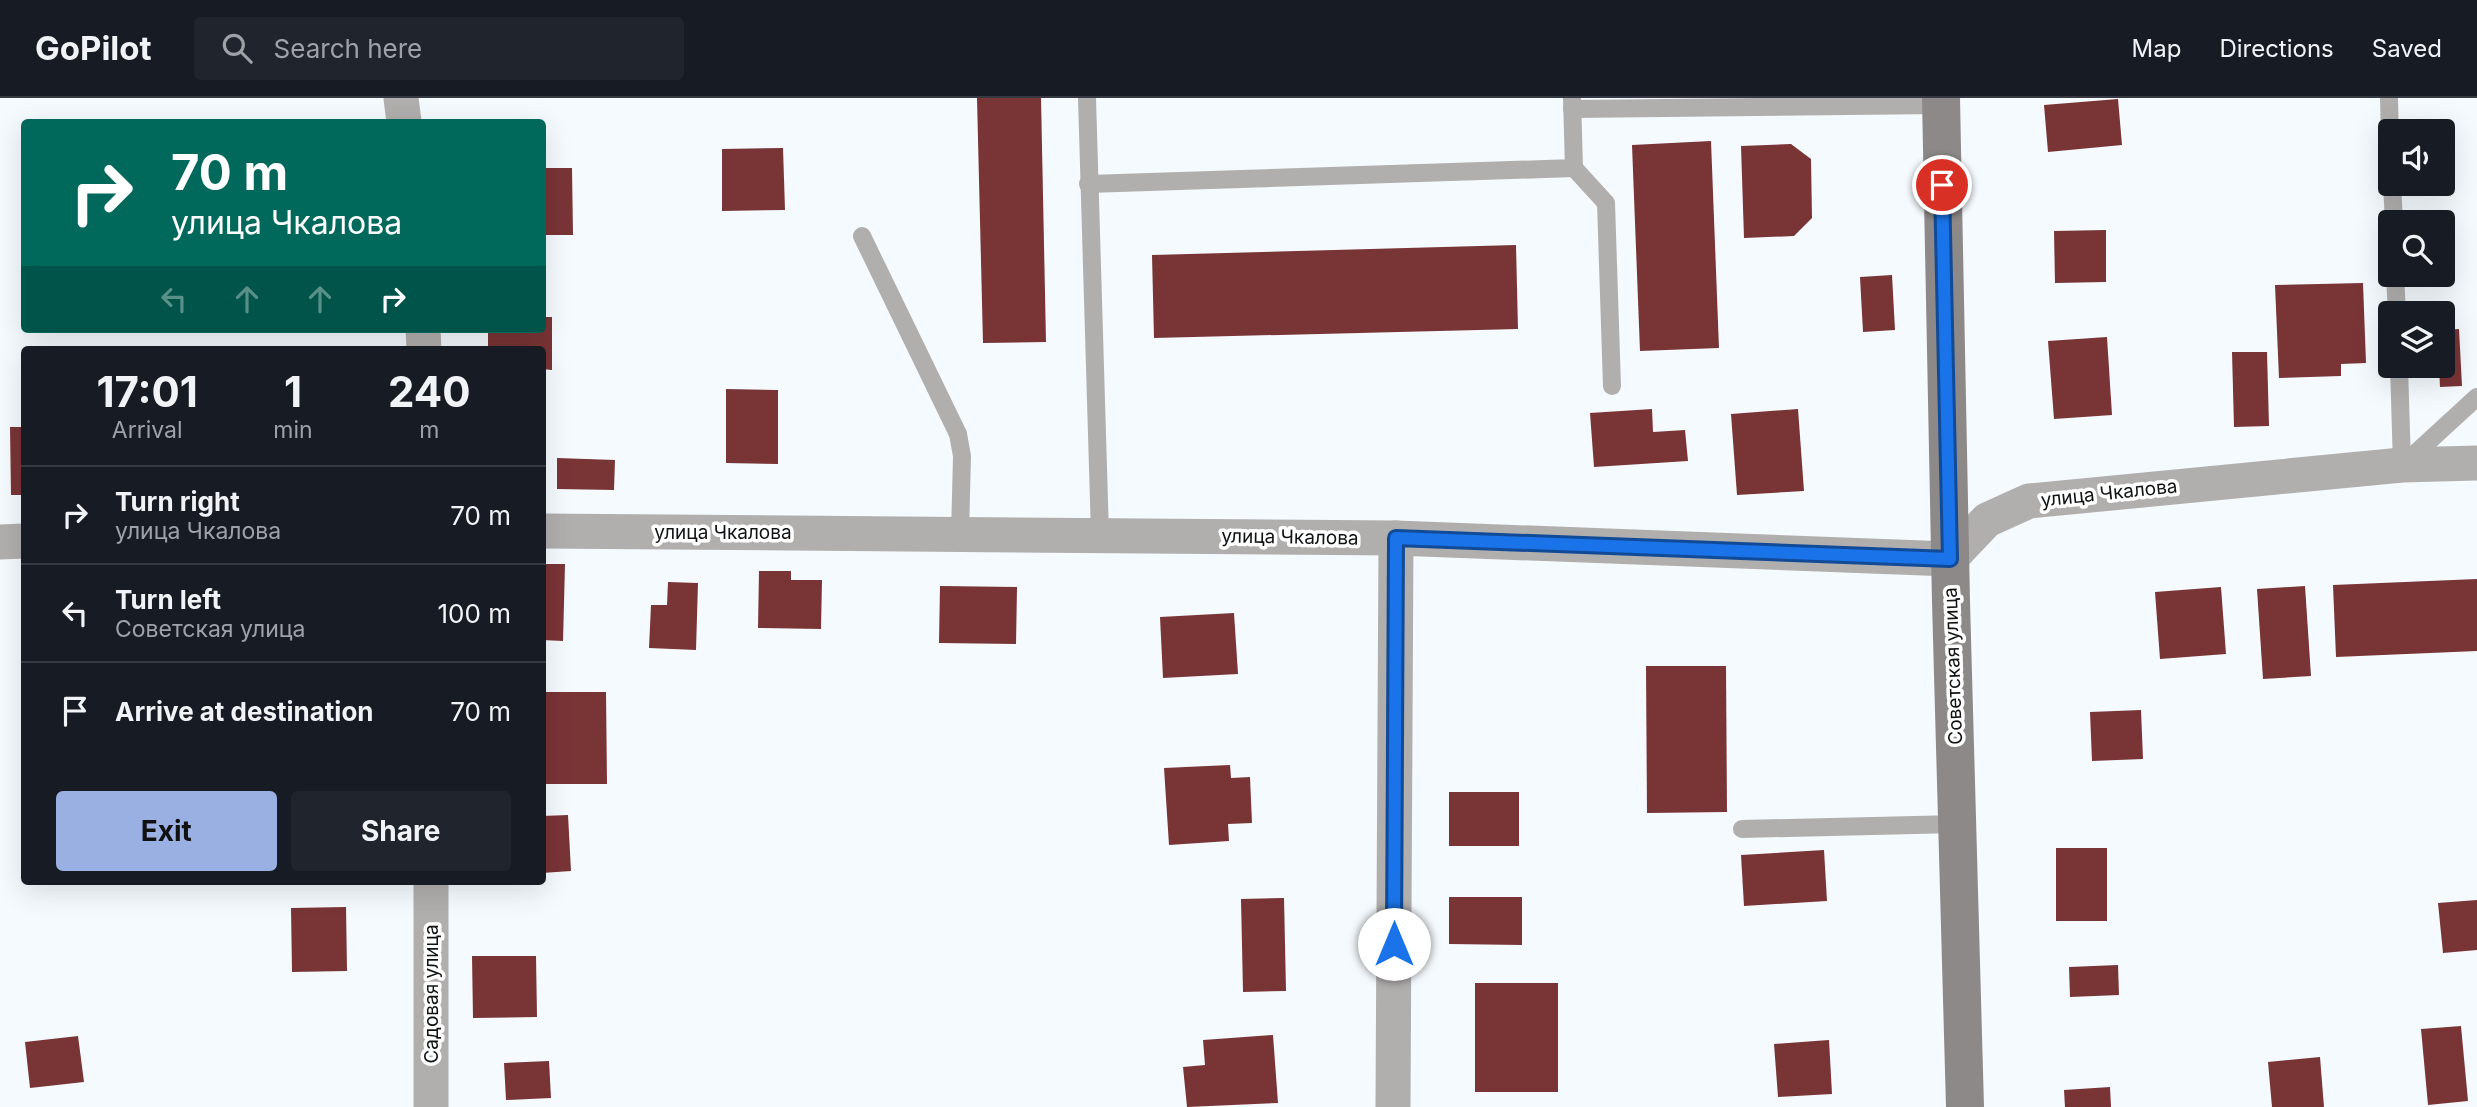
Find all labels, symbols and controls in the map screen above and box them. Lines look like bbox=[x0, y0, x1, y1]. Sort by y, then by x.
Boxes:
search box bbox=[194, 17, 684, 80]
text: GoPilot bbox=[35, 28, 152, 68]
icon: search bbox=[218, 29, 256, 67]
text: Search here bbox=[274, 33, 422, 64]
text: Map bbox=[2132, 34, 2181, 63]
text: Directions bbox=[2219, 34, 2334, 63]
text: Saved bbox=[2372, 34, 2442, 63]
map controls bbox=[2378, 119, 2455, 378]
button: sound bbox=[2378, 119, 2455, 196]
text: 70 m bbox=[171, 143, 288, 202]
icon: right bbox=[56, 147, 147, 238]
pin bbox=[1912, 155, 1972, 215]
icon: arrive bbox=[1923, 166, 1961, 204]
text: улица Чкалова bbox=[171, 203, 402, 242]
button: search bbox=[2378, 210, 2455, 287]
icon: left bbox=[155, 280, 193, 318]
icon: ahead bbox=[228, 280, 266, 318]
icon: ahead bbox=[301, 280, 339, 318]
icon: right bbox=[374, 280, 412, 318]
button: layers bbox=[2378, 301, 2455, 378]
text: 17:01 bbox=[96, 366, 198, 417]
text: 1 bbox=[284, 366, 302, 417]
text: 240 bbox=[388, 366, 471, 417]
text: Arrival bbox=[112, 416, 183, 444]
text: min bbox=[273, 416, 313, 444]
text: m bbox=[419, 416, 439, 444]
street label: улица Чкалова bbox=[2040, 474, 2178, 512]
text: Turn right bbox=[115, 486, 240, 517]
icon: right bbox=[56, 496, 94, 534]
text: 70 m bbox=[450, 500, 511, 531]
text: улица Чкалова bbox=[115, 517, 281, 545]
street label: улица Чкалова bbox=[654, 521, 792, 544]
street label: улица Чкалова bbox=[1221, 524, 1359, 550]
text: Turn left bbox=[115, 584, 221, 615]
street label: Советская улица bbox=[1939, 587, 1967, 745]
icon: left bbox=[56, 594, 94, 632]
text: 100 m bbox=[438, 598, 511, 629]
text: Советская улица bbox=[115, 615, 305, 643]
icon: arrive bbox=[56, 692, 94, 730]
text: Arrive at destination bbox=[115, 696, 374, 727]
text: 70 m bbox=[450, 696, 511, 727]
button: Exit bbox=[56, 791, 277, 871]
button: Share bbox=[291, 791, 511, 871]
position arrow bbox=[1357, 907, 1431, 981]
street label: Садовая улица bbox=[420, 924, 443, 1064]

